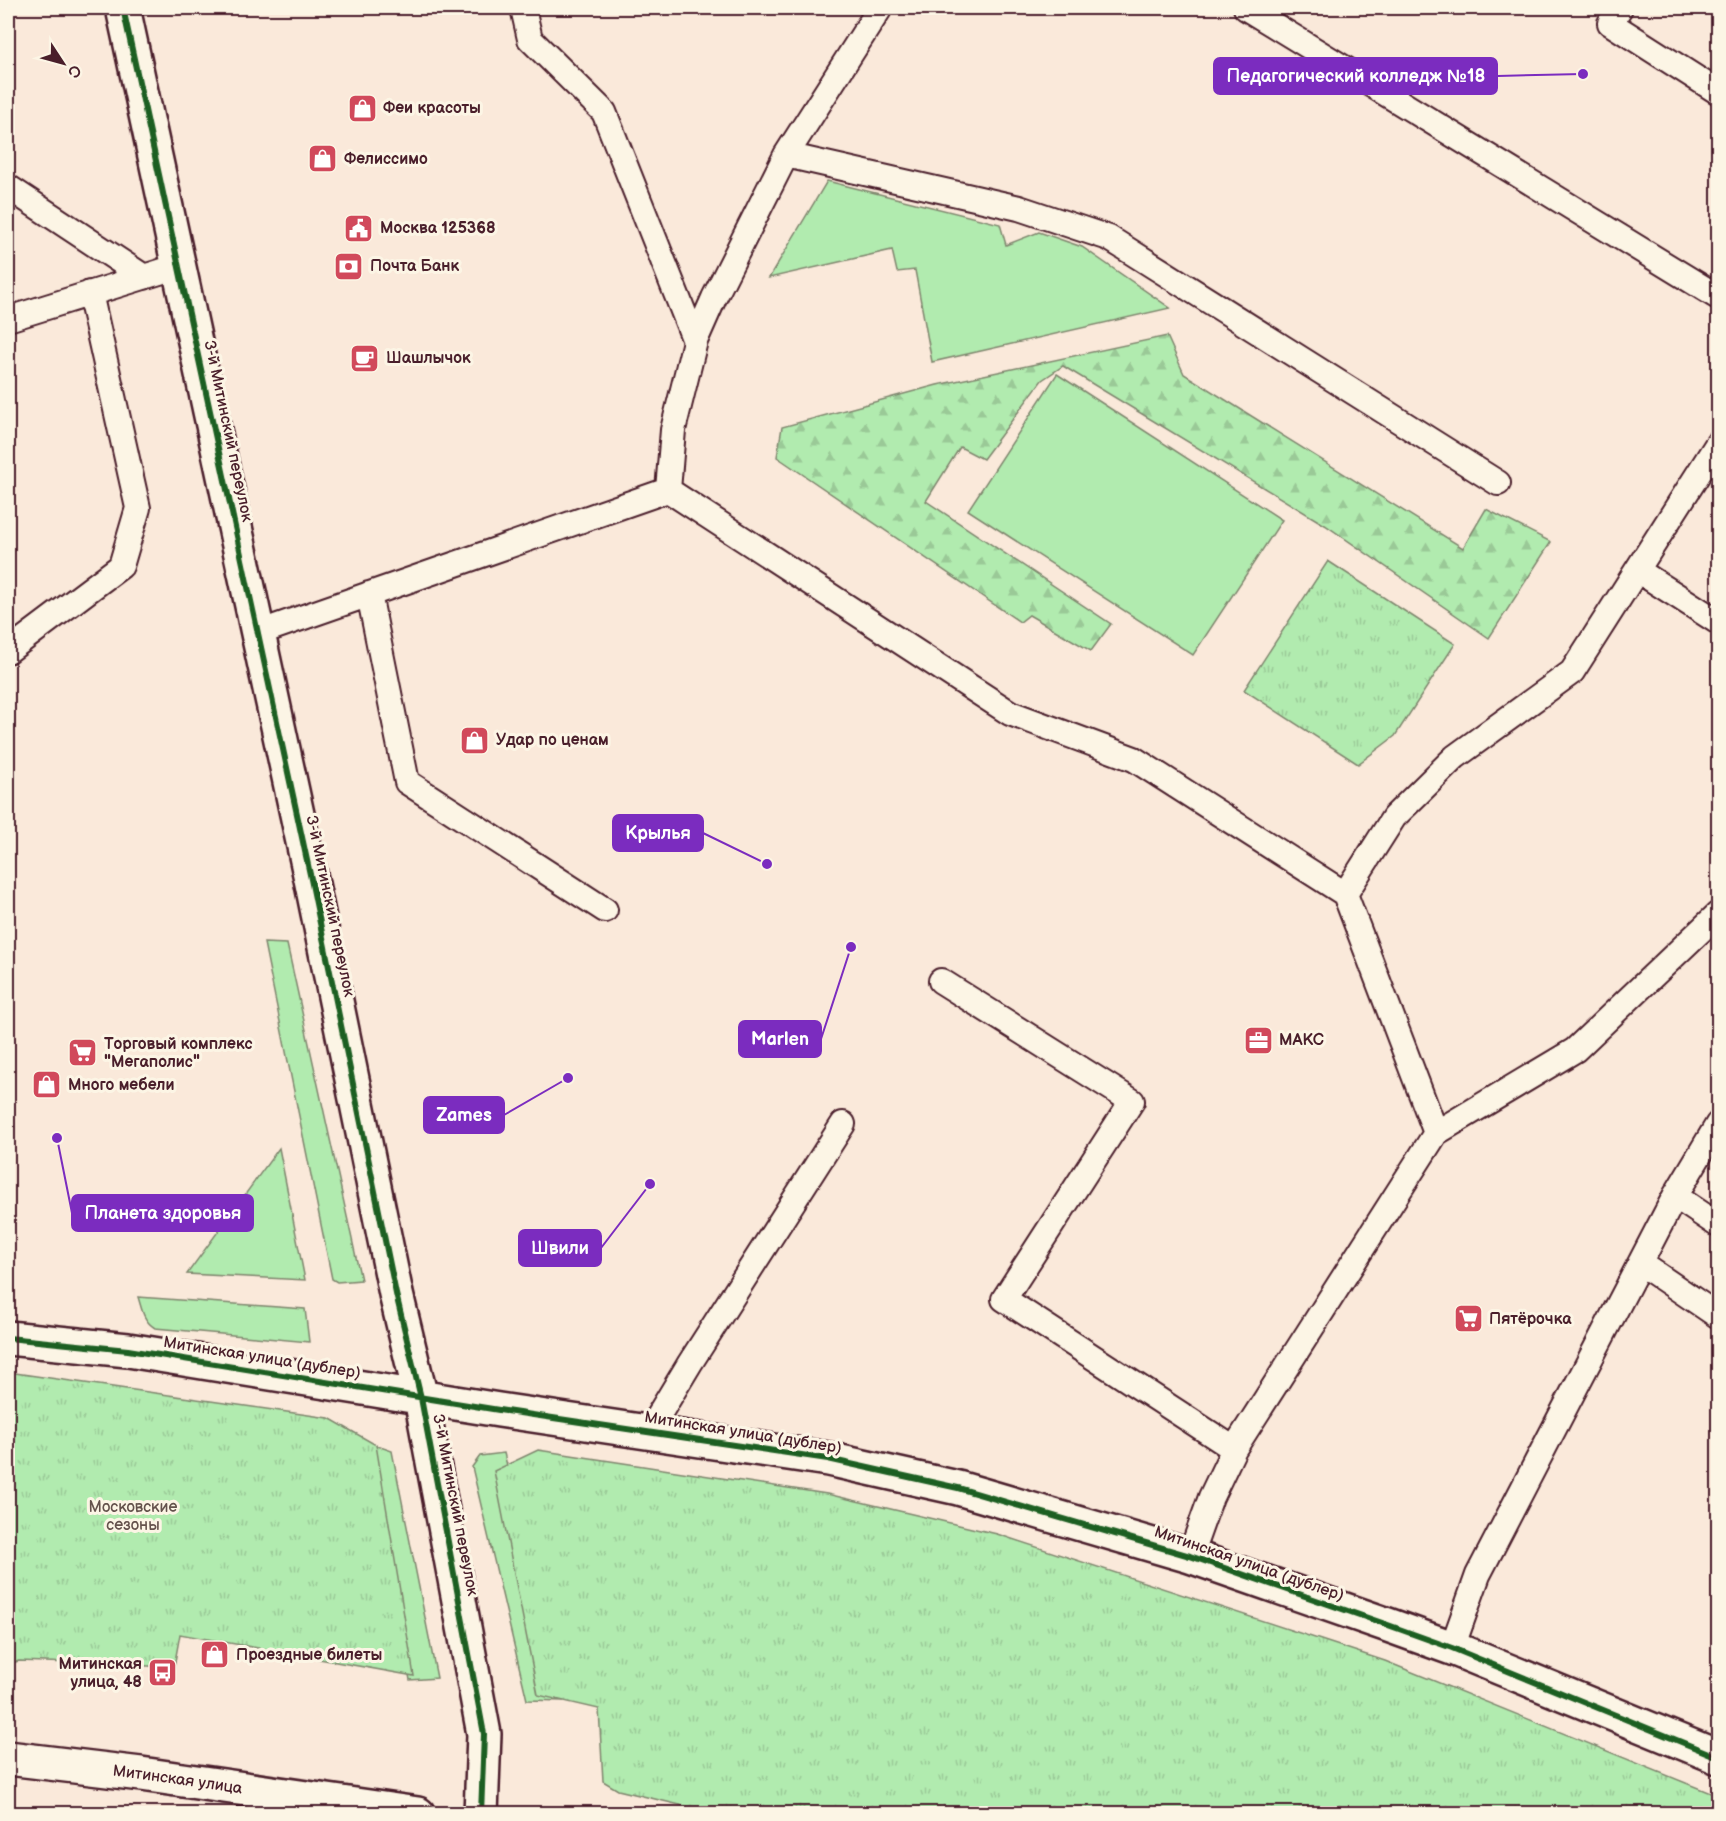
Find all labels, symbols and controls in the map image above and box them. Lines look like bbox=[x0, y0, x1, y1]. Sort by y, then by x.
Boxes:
north arrow bbox=[33, 33, 93, 93]
callout: Педагогический колледж №18 bbox=[1214, 58, 1497, 94]
text: С bbox=[63, 61, 85, 81]
text: Педагогический колледж №18 bbox=[1227, 66, 1486, 87]
shop icon: Феи красоты bbox=[346, 92, 378, 124]
place label: Феи красоты bbox=[383, 99, 481, 118]
shop icon: Фелиссимо bbox=[307, 143, 339, 175]
place label: Фелиссимо bbox=[344, 150, 428, 169]
public building icon: Москва 125368 bbox=[343, 212, 375, 244]
place label: Москва 125368 bbox=[380, 219, 496, 238]
bank icon: Почта Банк bbox=[333, 250, 365, 282]
place label: Почта Банк bbox=[370, 257, 459, 276]
street label: 3-й Митинский переулок bbox=[199, 339, 257, 524]
cafe icon: Шашлычок bbox=[349, 342, 381, 374]
place label: Шашлычок bbox=[386, 349, 471, 368]
shop icon: Удар по ценам bbox=[459, 724, 491, 756]
place label: Удар по ценам bbox=[496, 731, 609, 750]
street label: 3-й Митинский переулок bbox=[301, 814, 359, 999]
callout: Крылья bbox=[613, 815, 703, 851]
text: Крылья bbox=[625, 823, 691, 844]
callout: Marlen bbox=[739, 1021, 821, 1057]
office icon: МАКС bbox=[1242, 1024, 1274, 1056]
text: Marlen bbox=[751, 1029, 809, 1050]
place label: МАКС bbox=[1279, 1031, 1324, 1050]
place label: Торговый комплекс "Мегаполис" bbox=[104, 1035, 253, 1072]
supermarket icon: Торговый комплекс "Мегаполис" bbox=[67, 1037, 99, 1069]
shop icon: Много мебели bbox=[31, 1069, 63, 1101]
place label: Много мебели bbox=[68, 1076, 174, 1095]
callout: Zames bbox=[424, 1097, 504, 1133]
text: Zames bbox=[436, 1105, 492, 1126]
callout: Планета здоровья bbox=[72, 1195, 253, 1231]
text: Планета здоровья bbox=[85, 1203, 241, 1224]
callout: Швили bbox=[519, 1230, 601, 1266]
text: Швили bbox=[531, 1238, 589, 1259]
supermarket icon: Пятёрочка bbox=[1452, 1303, 1484, 1335]
place label: Пятёрочка bbox=[1489, 1310, 1572, 1329]
street label: Митинская улица (дублер) bbox=[162, 1333, 362, 1383]
street label: Митинская улица (дублер) bbox=[643, 1408, 843, 1458]
street label: 3-й Митинский переулок bbox=[428, 1412, 482, 1598]
park label: Московские сезоны bbox=[89, 1498, 177, 1535]
street label: Митинская улица (дублер) bbox=[1152, 1523, 1347, 1606]
shop icon: Проездные билеты bbox=[199, 1639, 231, 1671]
place label: Проездные билеты bbox=[236, 1646, 382, 1665]
place label: Митинская улица, 48 bbox=[59, 1655, 142, 1692]
bus stop icon: Митинская улица, 48 bbox=[147, 1657, 179, 1689]
street label: Митинская улица bbox=[112, 1761, 244, 1798]

